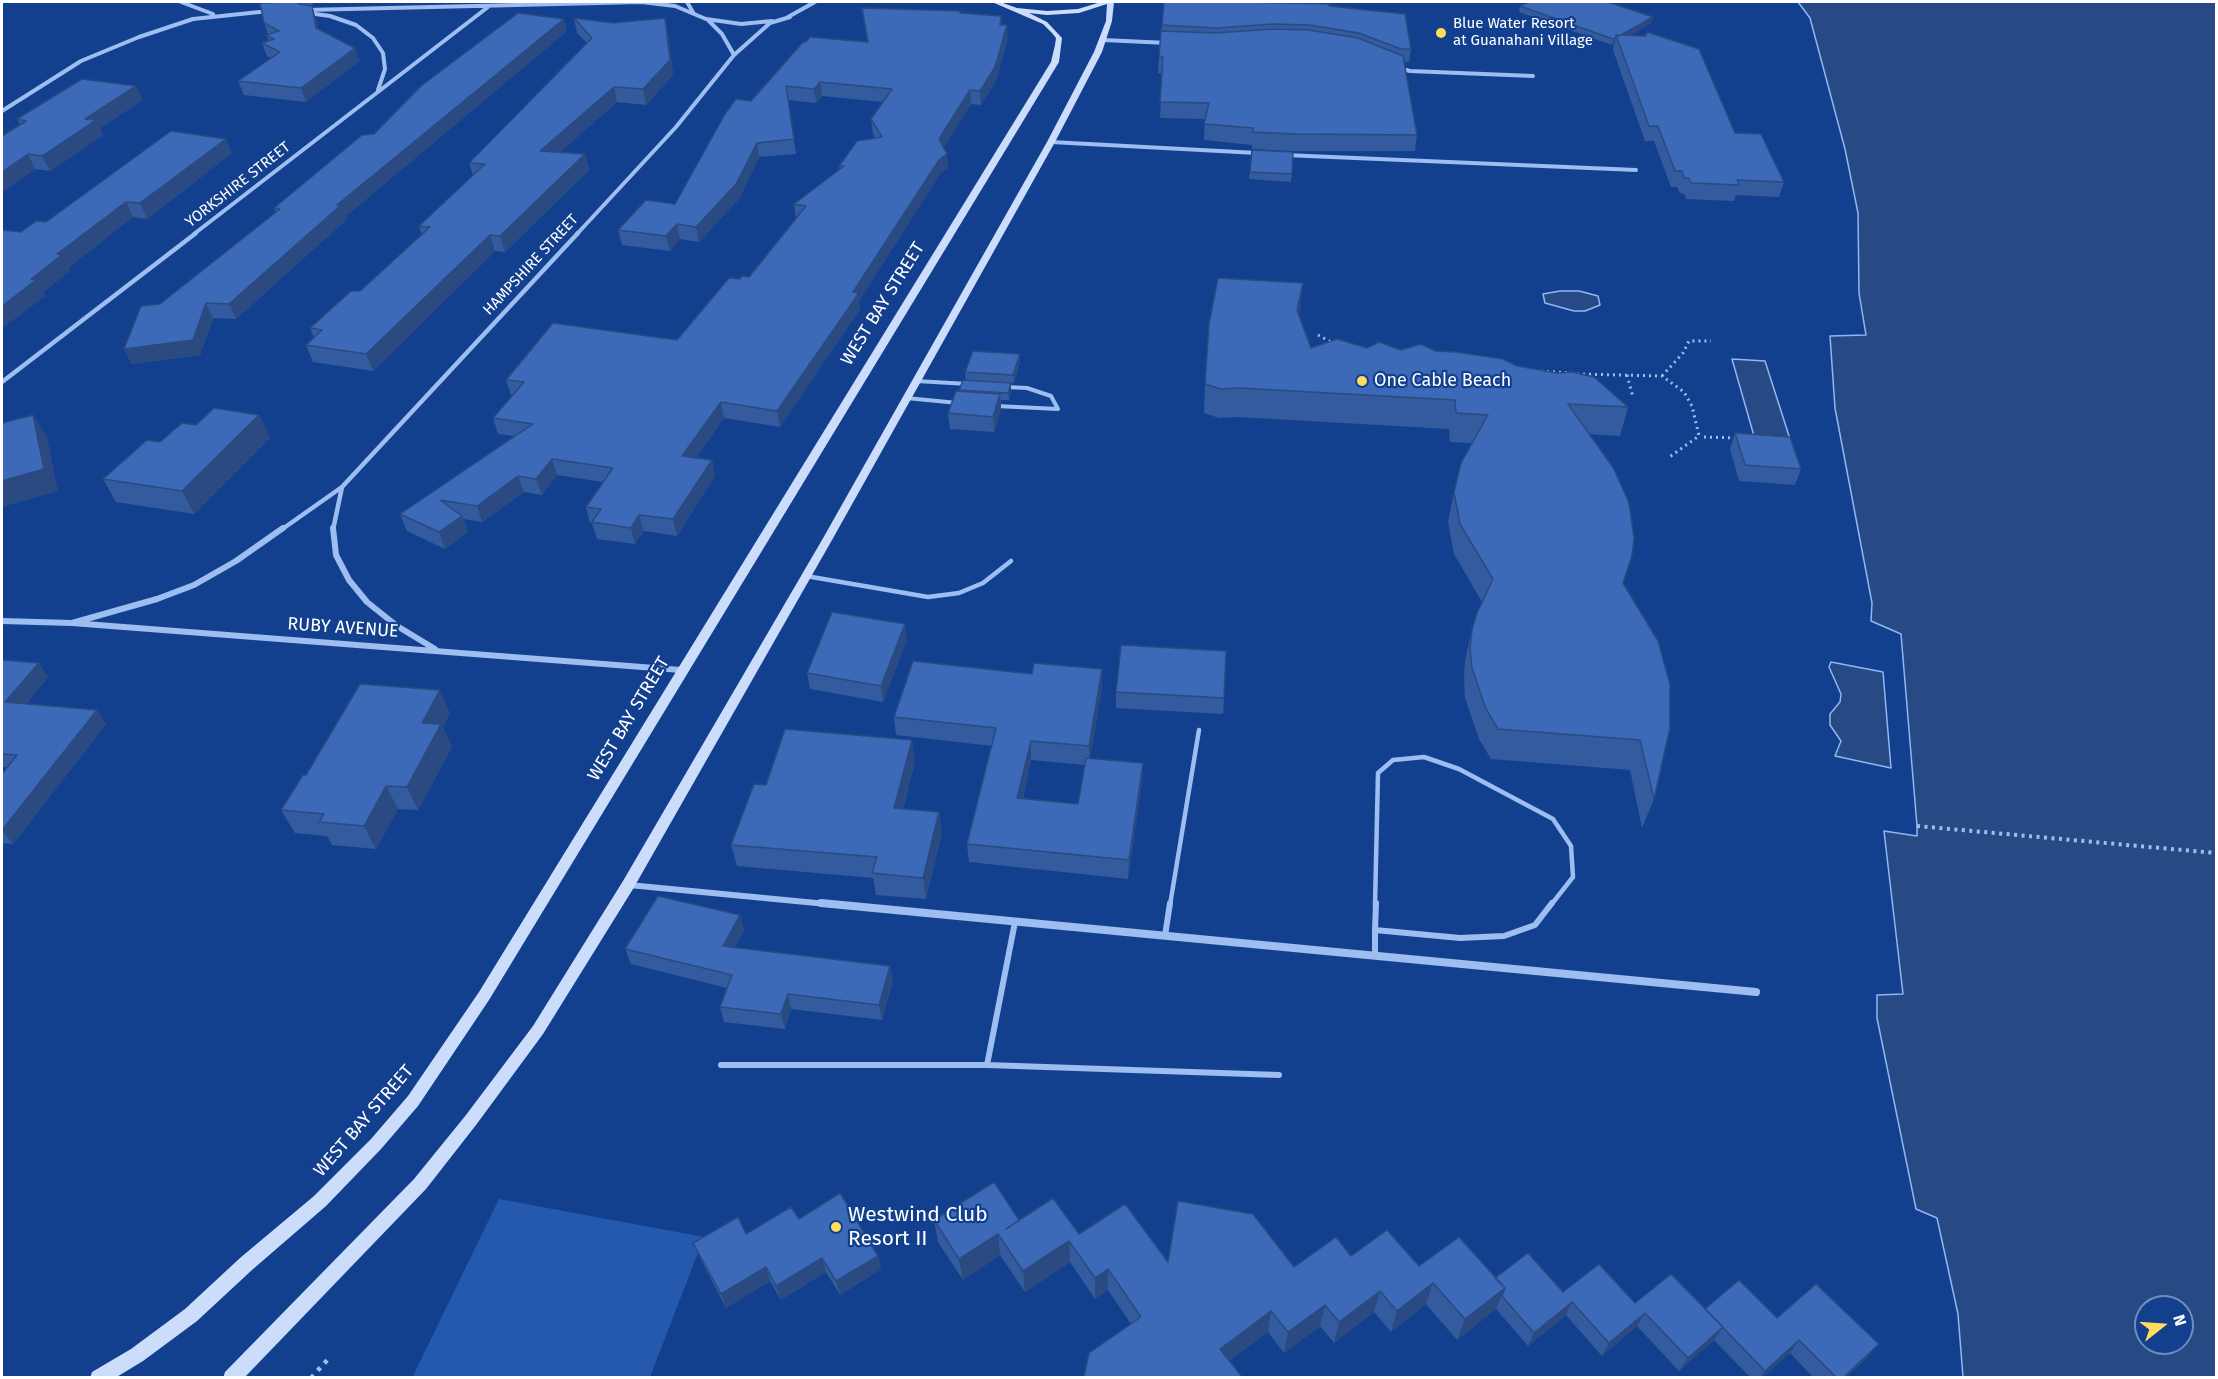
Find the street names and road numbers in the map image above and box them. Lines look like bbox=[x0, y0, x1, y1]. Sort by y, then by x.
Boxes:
street label: YORKSHIRE STREET bbox=[182, 138, 294, 232]
street label: HAMPSHIRE STREET bbox=[480, 211, 582, 319]
street label: WEST BAY STREET bbox=[836, 239, 930, 369]
street label: RUBY AVENUE bbox=[287, 613, 399, 643]
street label: WEST BAY STREET bbox=[583, 653, 675, 785]
street label: WEST BAY STREET bbox=[310, 1061, 418, 1181]

